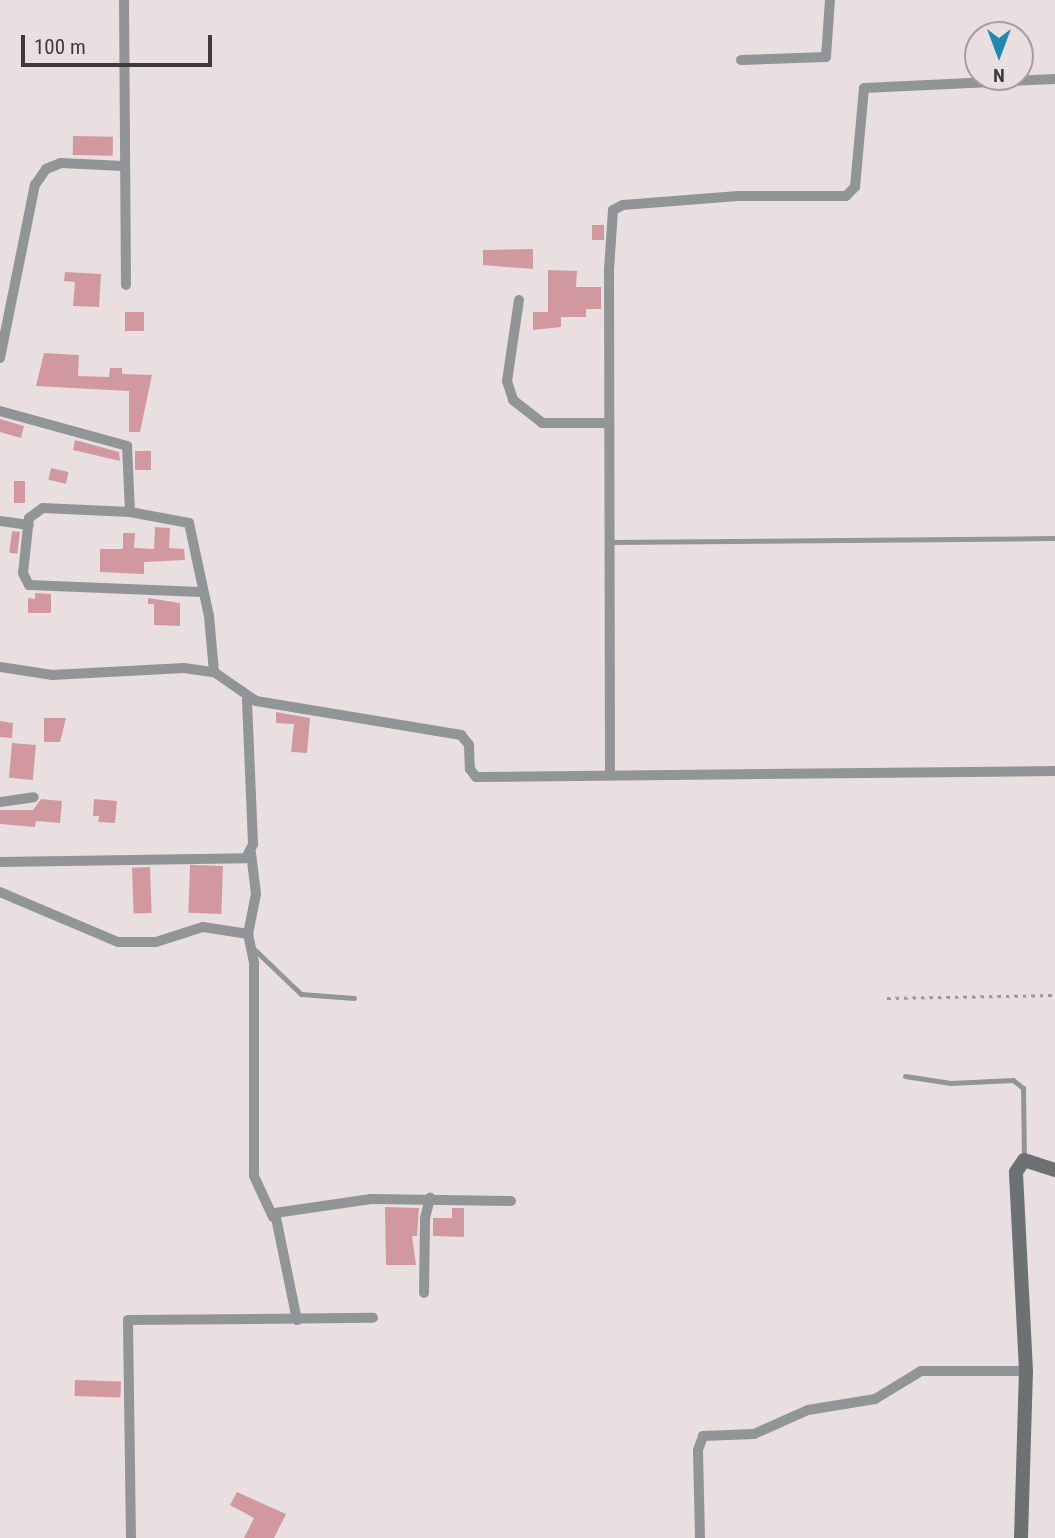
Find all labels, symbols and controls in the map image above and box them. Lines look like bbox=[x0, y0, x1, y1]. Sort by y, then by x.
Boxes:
scale bar bbox=[24, 21, 215, 65]
north arrow bbox=[964, 21, 1034, 91]
text: 100 m bbox=[34, 35, 86, 59]
text: N bbox=[993, 64, 1005, 87]

